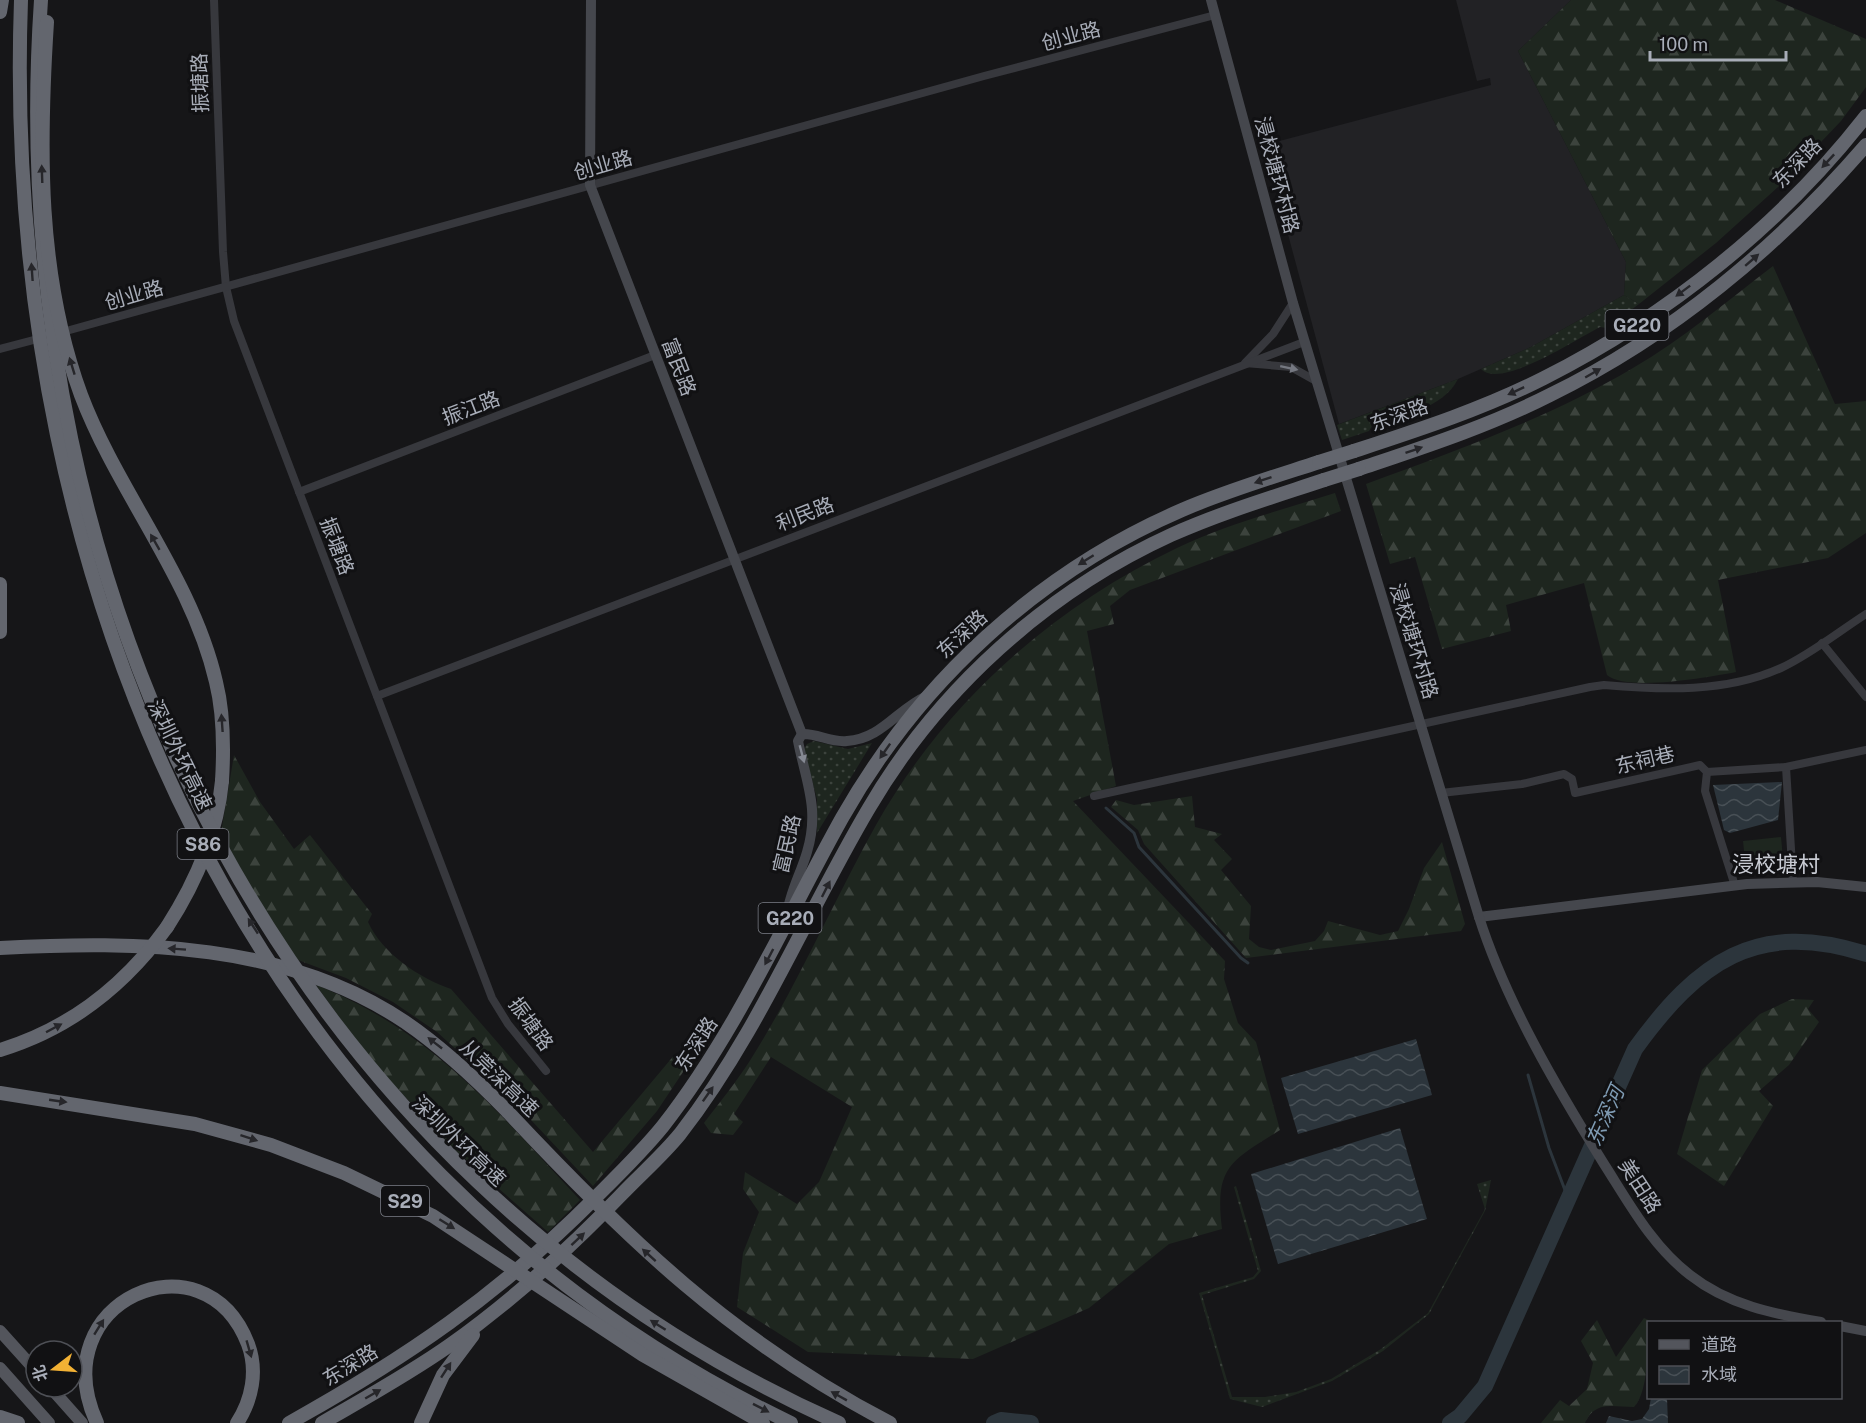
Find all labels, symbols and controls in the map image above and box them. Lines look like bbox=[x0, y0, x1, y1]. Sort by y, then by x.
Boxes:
street label: 创业路 bbox=[1039, 17, 1103, 55]
scale bar bbox=[1650, 24, 1786, 62]
text: 100 m bbox=[1659, 34, 1708, 55]
street label: 振塘路 bbox=[187, 53, 213, 113]
street label: 浸校塘环村路 bbox=[1250, 114, 1304, 236]
street label: 东深路 bbox=[1768, 133, 1826, 193]
street label: 创业路 bbox=[571, 145, 635, 185]
one-way arrow bbox=[1821, 153, 1835, 168]
one-way arrow bbox=[38, 164, 47, 183]
one-way arrow bbox=[1744, 253, 1760, 266]
one-way arrow bbox=[27, 262, 36, 281]
street label: 创业路 bbox=[102, 275, 166, 315]
one-way arrow bbox=[1676, 285, 1691, 297]
road number: G220 bbox=[1606, 310, 1668, 340]
street label: 富民路 bbox=[657, 335, 701, 399]
one-way arrow bbox=[67, 357, 76, 375]
one-way arrow bbox=[1280, 364, 1299, 373]
one-way arrow bbox=[1585, 367, 1601, 378]
street label: 振江路 bbox=[439, 386, 503, 430]
one-way arrow bbox=[1508, 386, 1525, 395]
street label: 东深路 bbox=[1367, 394, 1431, 436]
one-way arrow bbox=[1406, 444, 1424, 454]
one-way arrow bbox=[1254, 476, 1272, 486]
street label: 利民路 bbox=[773, 492, 837, 536]
street label: 振塘路 bbox=[315, 514, 359, 578]
one-way arrow bbox=[150, 533, 160, 550]
one-way arrow bbox=[1078, 555, 1094, 566]
street label: 浸校塘环村路 bbox=[1385, 580, 1443, 702]
street label: 东深路 bbox=[932, 605, 992, 663]
street label: 深圳外环高速 bbox=[143, 696, 217, 814]
one-way arrow bbox=[218, 713, 227, 732]
one-way arrow bbox=[879, 742, 891, 758]
street label: 东祠巷 bbox=[1613, 742, 1677, 778]
one-way arrow bbox=[797, 745, 807, 764]
street label: 富民路 bbox=[769, 812, 805, 876]
road number: S86 bbox=[178, 829, 228, 859]
district label: 浸校塘村 bbox=[1732, 851, 1820, 877]
one-way arrow bbox=[821, 880, 831, 897]
road number: G220 bbox=[758, 903, 822, 933]
one-way arrow bbox=[248, 918, 259, 934]
one-way arrow bbox=[167, 944, 186, 954]
one-way arrow bbox=[764, 949, 774, 966]
street label: 振塘路 bbox=[504, 993, 558, 1055]
street label: 东深路 bbox=[670, 1012, 722, 1076]
one-way arrow bbox=[46, 1023, 63, 1033]
street label: 从莞深高速 bbox=[455, 1035, 543, 1121]
one-way arrow bbox=[427, 1038, 442, 1050]
water label: 东深河 bbox=[1581, 1078, 1631, 1150]
one-way arrow bbox=[702, 1087, 714, 1103]
street label: 深圳外环高速 bbox=[408, 1091, 510, 1191]
one-way arrow bbox=[49, 1097, 68, 1106]
one-way arrow bbox=[240, 1134, 258, 1143]
street label: 美田路 bbox=[1614, 1154, 1666, 1218]
road number: S29 bbox=[381, 1186, 429, 1216]
one-way arrow bbox=[439, 1219, 455, 1230]
one-way arrow bbox=[571, 1232, 585, 1246]
one-way arrow bbox=[641, 1248, 656, 1262]
one-way arrow bbox=[93, 1319, 104, 1335]
one-way arrow bbox=[650, 1320, 666, 1331]
legend bbox=[1647, 1321, 1842, 1399]
text: 道路 bbox=[1701, 1334, 1737, 1355]
north arrow bbox=[24, 1339, 84, 1399]
street label: 东深路 bbox=[318, 1339, 382, 1391]
one-way arrow bbox=[245, 1340, 254, 1358]
text: 北 bbox=[29, 1363, 52, 1384]
one-way arrow bbox=[440, 1363, 452, 1379]
text: 水域 bbox=[1701, 1364, 1737, 1385]
one-way arrow bbox=[365, 1388, 381, 1399]
one-way arrow bbox=[830, 1391, 847, 1401]
one-way arrow bbox=[753, 1404, 770, 1413]

